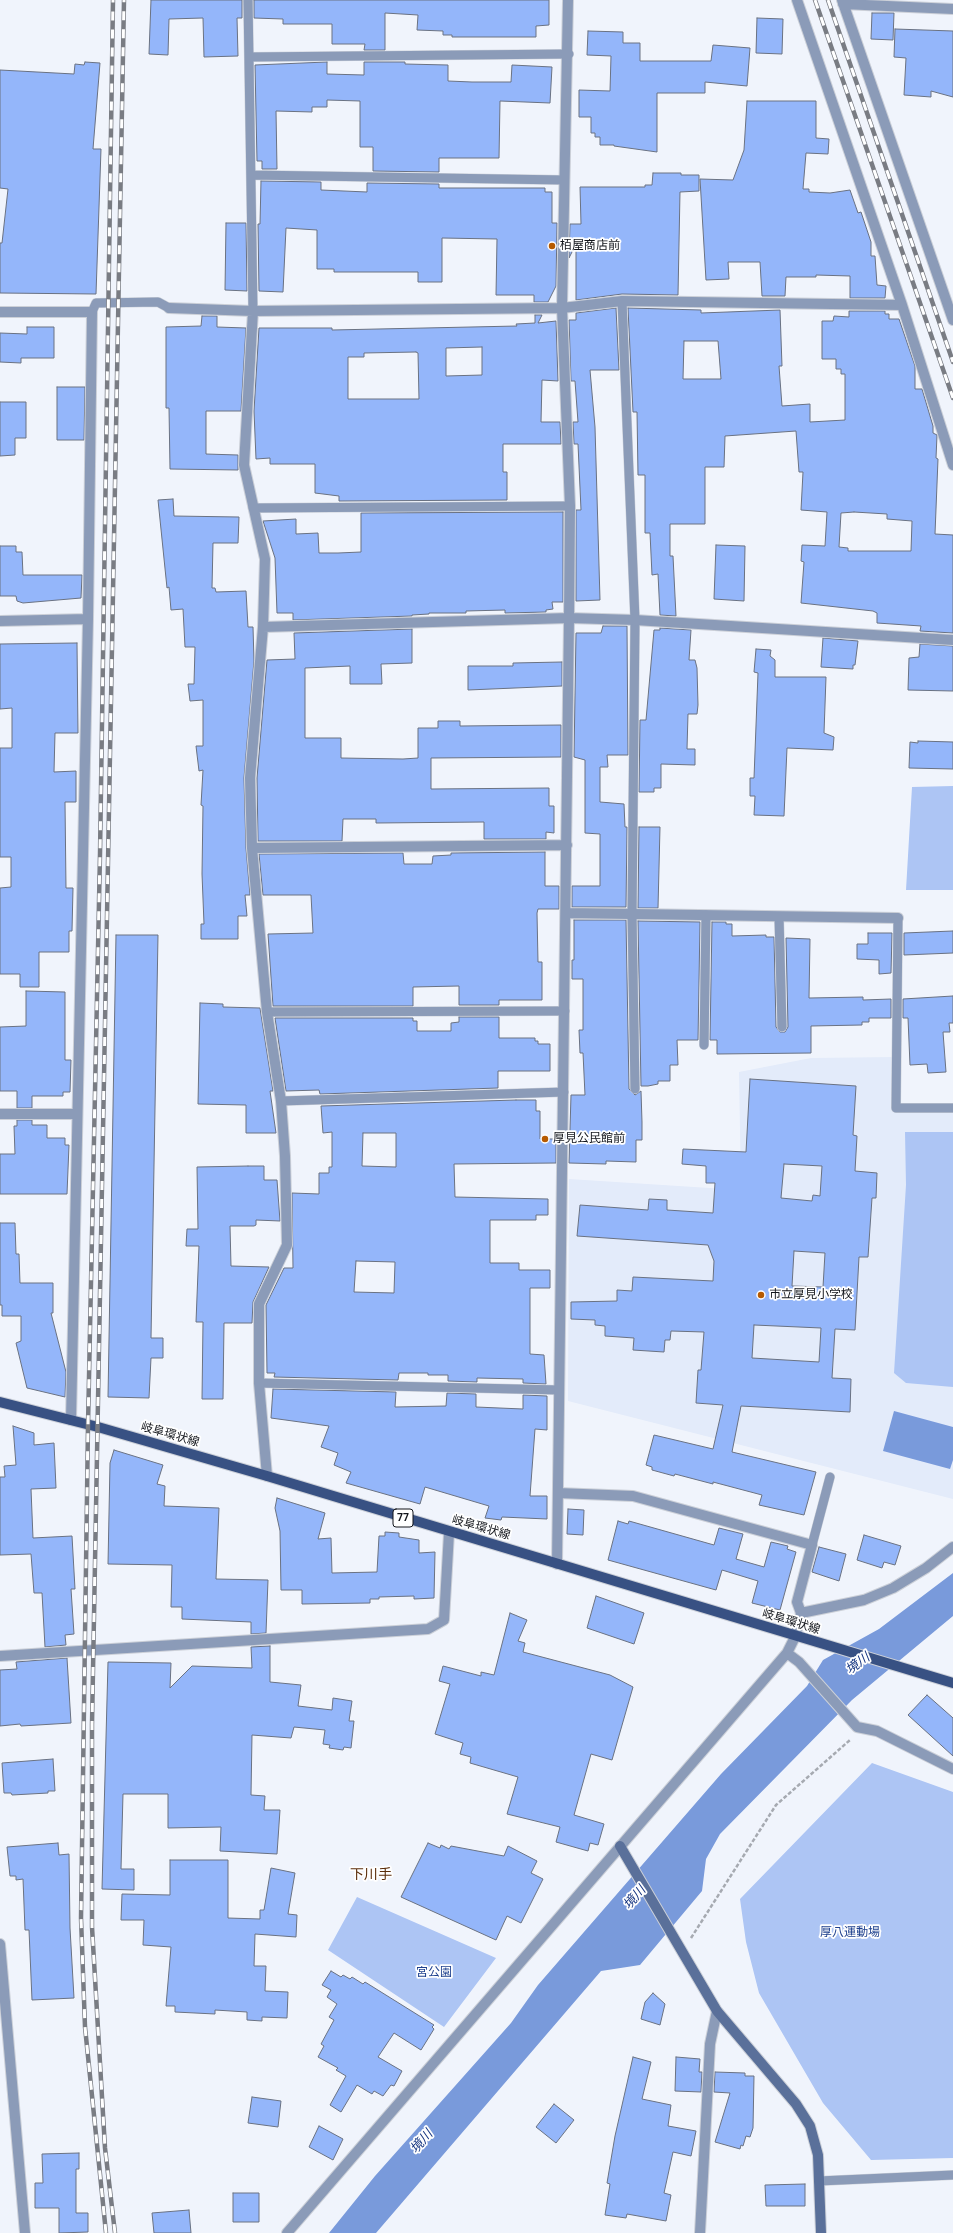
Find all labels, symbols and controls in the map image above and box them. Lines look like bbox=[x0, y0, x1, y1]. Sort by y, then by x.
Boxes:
place label: 栢屋商店前 bbox=[560, 239, 620, 253]
marker: 栢屋商店前 bbox=[547, 241, 557, 251]
place label: 厚見公民館前 bbox=[553, 1132, 625, 1146]
marker: 厚見公民館前 bbox=[540, 1134, 550, 1144]
place label: 市立厚見小学校 bbox=[769, 1288, 853, 1302]
marker: 市立厚見小学校 bbox=[756, 1290, 766, 1300]
street label: 岐阜環状線 bbox=[139, 1420, 201, 1450]
road number: 77 bbox=[393, 1509, 413, 1527]
street label: 岐阜環状線 bbox=[450, 1513, 512, 1543]
street label: 岐阜環状線 bbox=[760, 1606, 822, 1638]
water label: 境川 bbox=[843, 1650, 873, 1678]
district label: 下川手 bbox=[350, 1867, 392, 1883]
water label: 境川 bbox=[621, 1883, 649, 1913]
park label: 厚八運動場 bbox=[820, 1926, 880, 1940]
park label: 宮公園 bbox=[416, 1966, 452, 1980]
water label: 境川 bbox=[408, 2127, 436, 2157]

